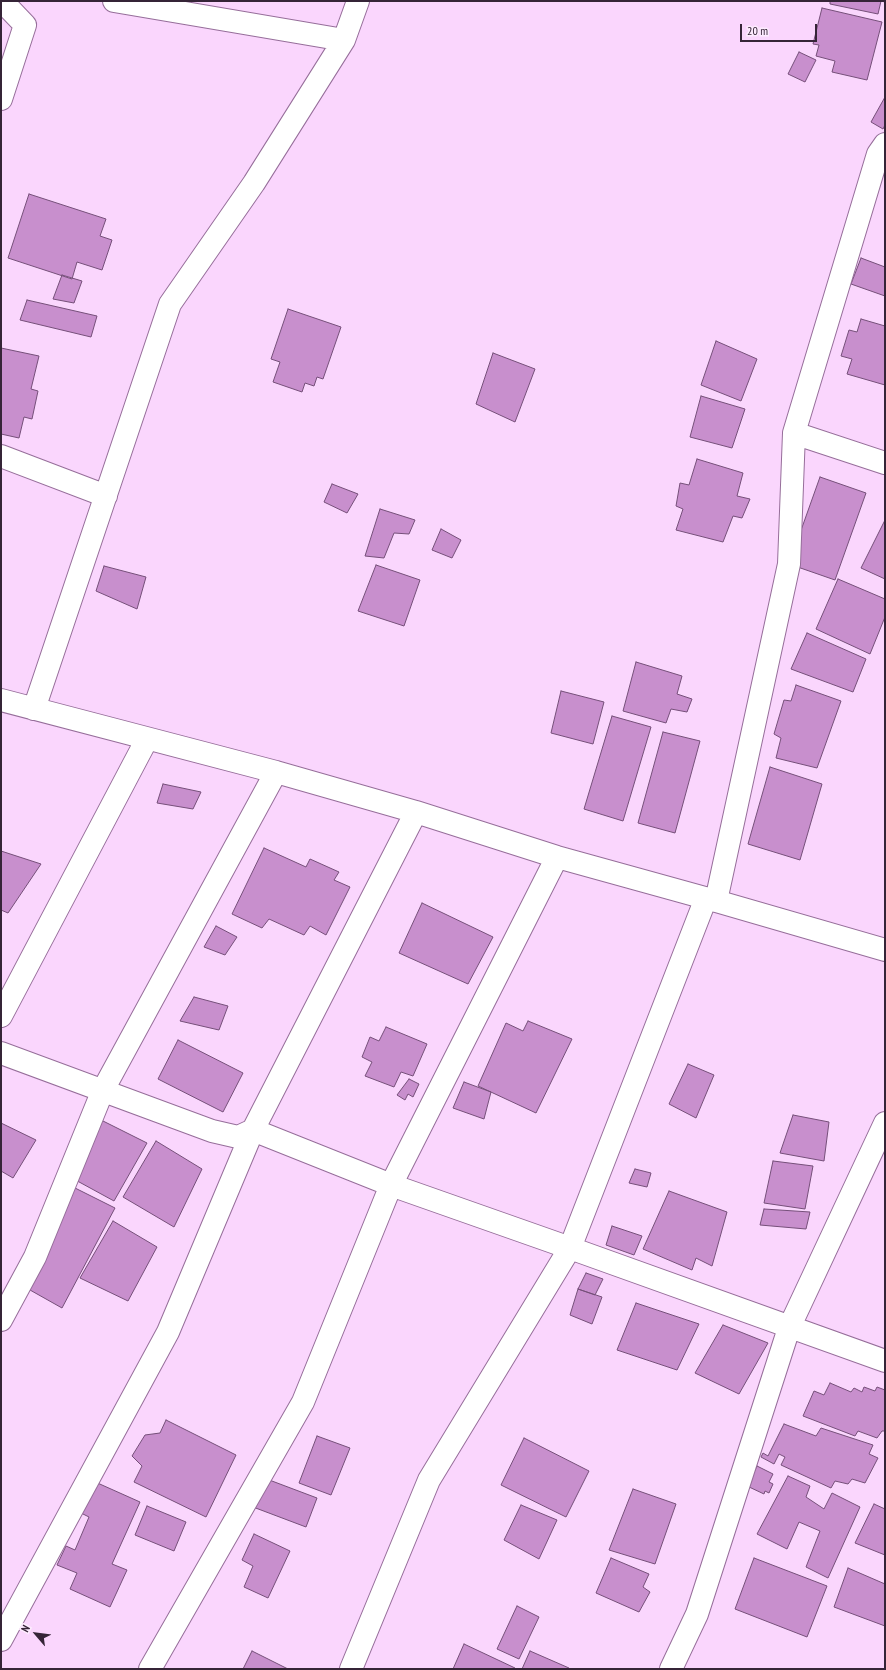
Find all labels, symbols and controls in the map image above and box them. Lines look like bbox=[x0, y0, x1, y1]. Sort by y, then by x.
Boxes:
scale bar bbox=[742, 16, 819, 42]
text: 20 m bbox=[747, 23, 768, 38]
north arrow bbox=[16, 1614, 56, 1654]
text: N bbox=[18, 1622, 33, 1634]

